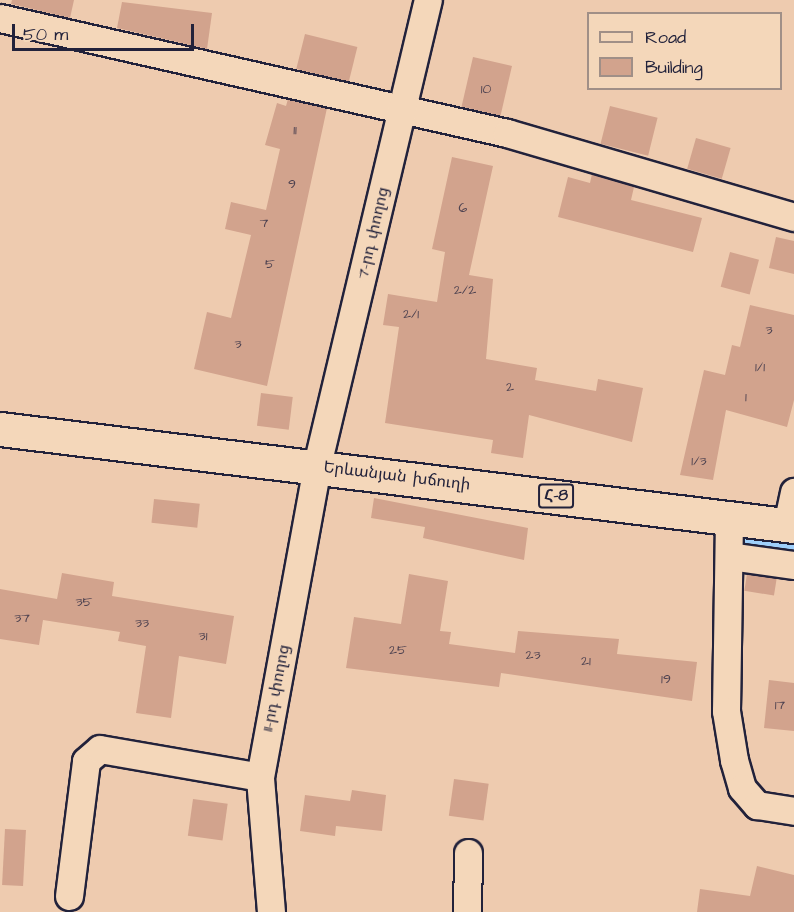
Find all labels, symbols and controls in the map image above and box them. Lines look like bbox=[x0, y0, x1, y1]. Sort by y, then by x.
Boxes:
scale bar bbox=[15, 12, 196, 50]
legend bbox=[587, 12, 782, 90]
text: 50 m bbox=[23, 22, 68, 47]
text: Road bbox=[645, 25, 686, 50]
text: Building bbox=[645, 55, 703, 80]
house number: 10 bbox=[481, 81, 491, 97]
house number: 11 bbox=[293, 122, 297, 138]
house number: 9 bbox=[288, 176, 296, 192]
street label: 7-րդ փողոց bbox=[353, 185, 393, 281]
house number: 6 bbox=[459, 200, 467, 216]
house number: 7 bbox=[260, 215, 268, 231]
house number: 5 bbox=[265, 256, 275, 272]
house number: 2/2 bbox=[454, 282, 476, 298]
house number: 2/1 bbox=[403, 306, 419, 322]
house number: 3 bbox=[765, 322, 773, 338]
house number: 3 bbox=[234, 336, 242, 352]
house number: 1/1 bbox=[755, 359, 765, 375]
house number: 2 bbox=[506, 379, 514, 395]
house number: 1 bbox=[745, 389, 747, 405]
house number: 1/3 bbox=[691, 453, 707, 469]
street label: Երևանյան խճուղի bbox=[322, 457, 472, 495]
road number: Հ-8 bbox=[538, 484, 574, 508]
house number: 35 bbox=[75, 594, 93, 610]
house number: 37 bbox=[14, 610, 30, 626]
house number: 33 bbox=[135, 615, 149, 631]
house number: 31 bbox=[199, 628, 207, 644]
house number: 25 bbox=[389, 642, 407, 658]
street label: 11-րդ փողոց bbox=[258, 643, 294, 733]
house number: 23 bbox=[525, 647, 541, 663]
house number: 21 bbox=[581, 653, 591, 669]
house number: 19 bbox=[661, 671, 671, 687]
house number: 17 bbox=[775, 697, 785, 713]

